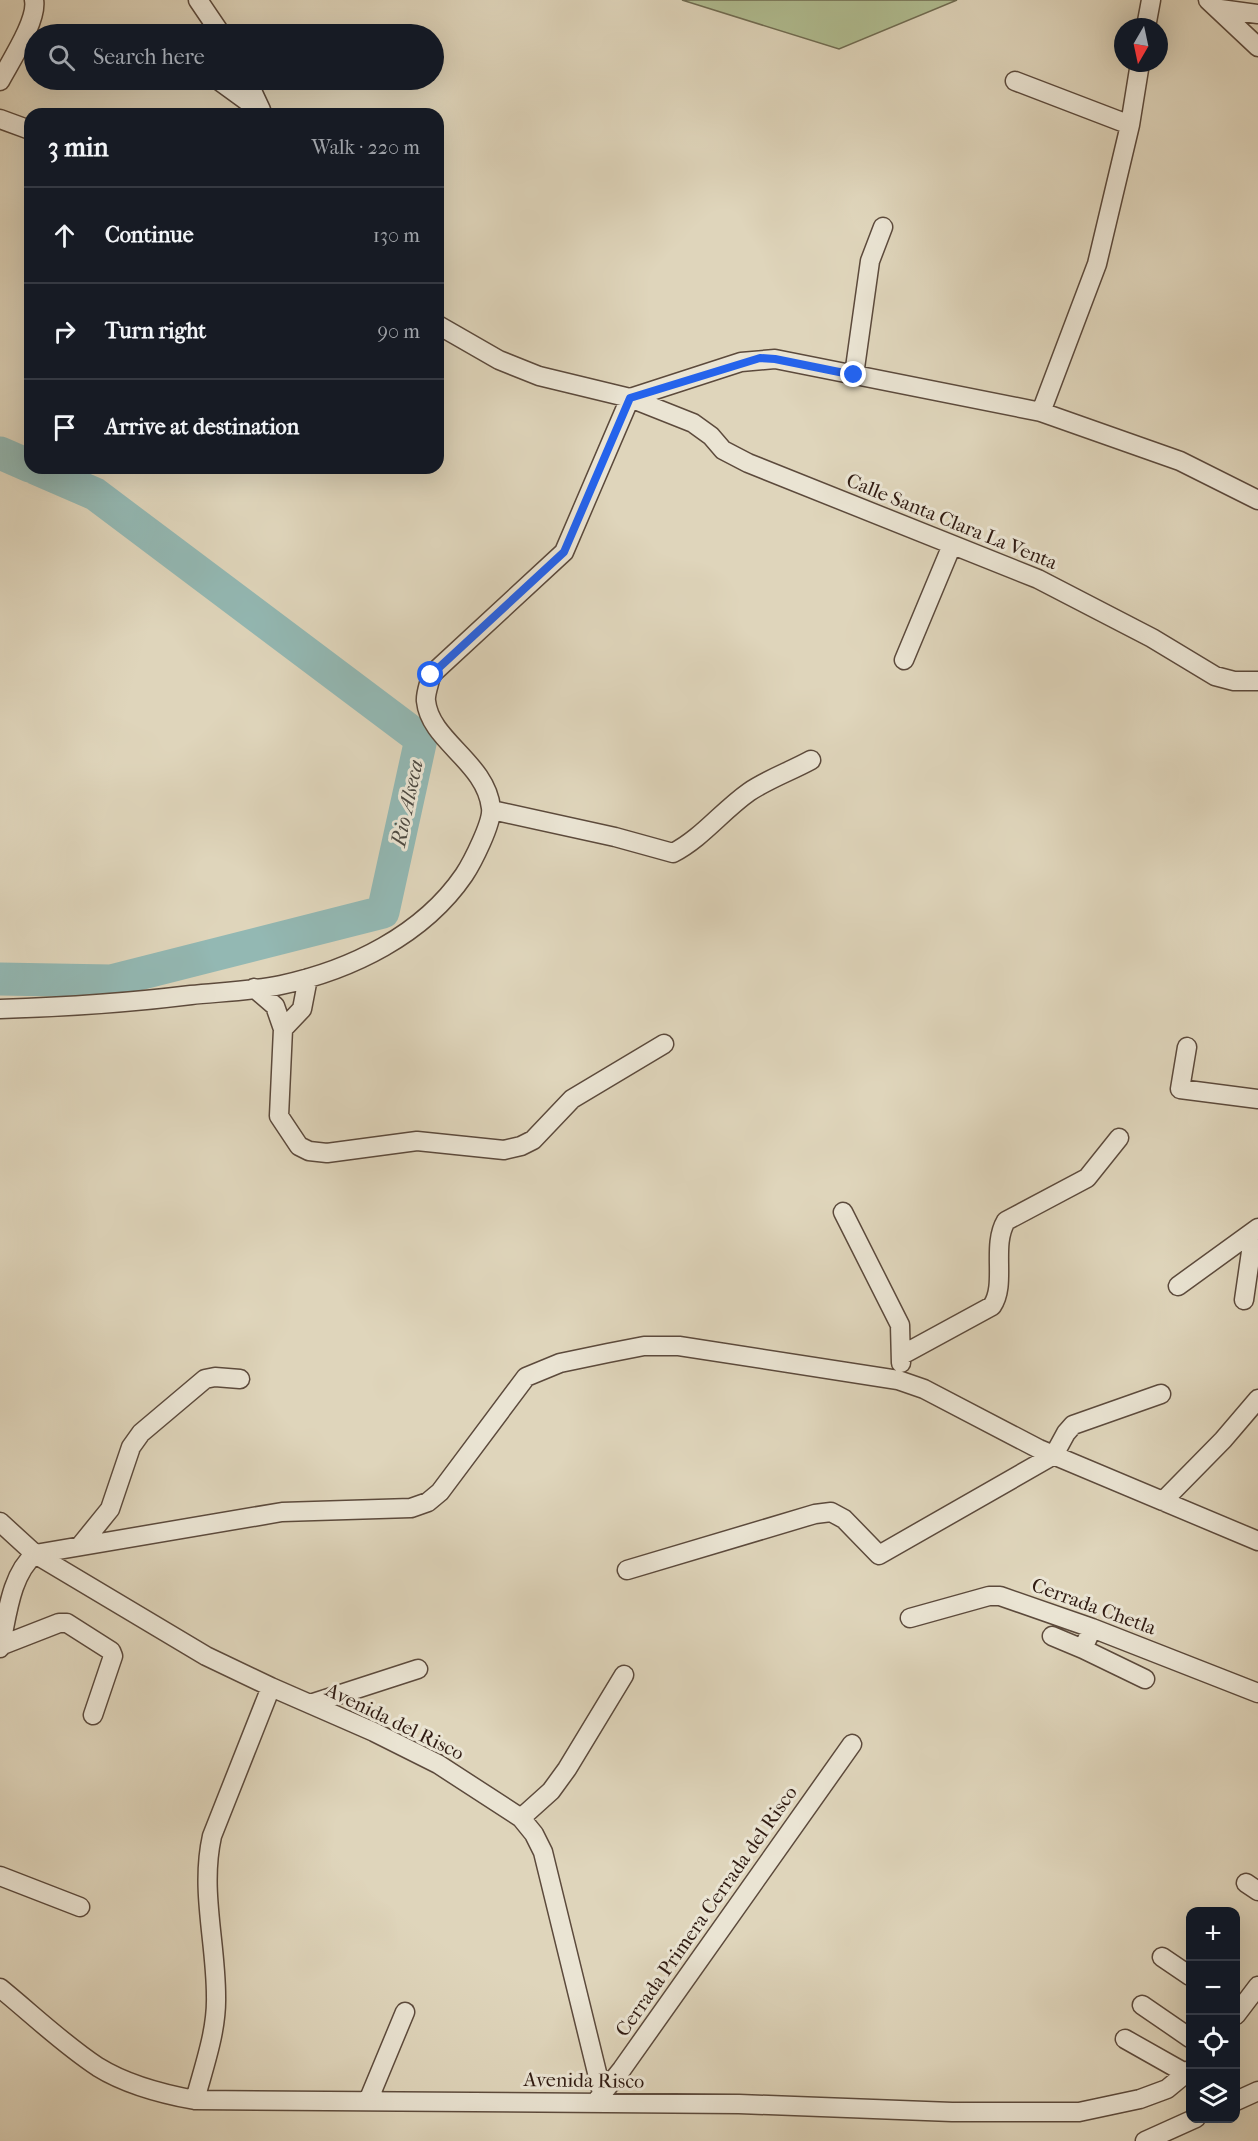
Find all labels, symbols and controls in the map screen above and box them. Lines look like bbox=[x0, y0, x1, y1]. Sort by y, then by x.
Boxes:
north arrow bbox=[1114, 18, 1168, 72]
search box bbox=[24, 24, 444, 90]
icon: search bbox=[45, 41, 78, 74]
text: Search here bbox=[93, 44, 205, 70]
text: 3 min bbox=[48, 132, 109, 163]
text: Walk · 220 m bbox=[312, 136, 420, 159]
icon: ahead bbox=[48, 219, 81, 252]
text: Continue bbox=[105, 222, 194, 248]
text: 130 m bbox=[373, 224, 420, 247]
icon: right bbox=[48, 315, 81, 348]
text: Turn right bbox=[105, 318, 206, 344]
text: 90 m bbox=[378, 320, 420, 343]
route end bbox=[840, 361, 866, 387]
icon: arrive bbox=[48, 411, 81, 444]
text: Arrive at destination bbox=[105, 414, 299, 440]
street label: Calle Santa Clara La Venta bbox=[843, 469, 1061, 575]
route start bbox=[417, 661, 443, 687]
water label: Rio Alseca bbox=[386, 757, 428, 850]
street label: Cerrada Chetla bbox=[1029, 1573, 1160, 1640]
street label: Avenida del Risco bbox=[321, 1678, 468, 1765]
street label: Cerrada Primera Cerrada del Risco bbox=[611, 1782, 802, 2041]
map controls bbox=[1186, 1907, 1240, 2123]
button: + bbox=[1186, 1907, 1240, 1961]
button: − bbox=[1186, 1961, 1240, 2015]
button: locate bbox=[1186, 2015, 1240, 2069]
street label: Avenida Risco bbox=[522, 2068, 644, 2093]
button: layers bbox=[1186, 2069, 1240, 2123]

